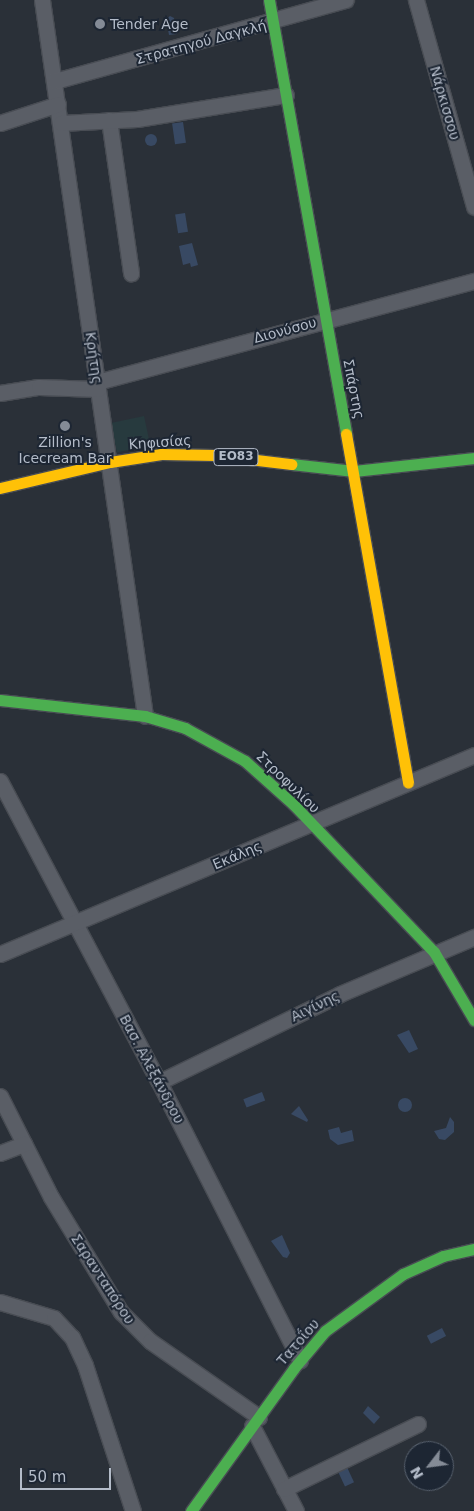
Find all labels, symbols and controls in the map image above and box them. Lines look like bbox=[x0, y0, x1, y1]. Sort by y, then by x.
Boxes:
place label: Tender Age bbox=[110, 16, 188, 32]
street label: Στρατηγού Δαγκλή bbox=[134, 16, 268, 68]
marker: Tender Age bbox=[94, 18, 106, 30]
street label: Νάρκισσου bbox=[426, 64, 464, 142]
street label: Διονύσου bbox=[252, 314, 318, 346]
street label: Κρήτης bbox=[82, 331, 106, 385]
street label: Σπάρτης bbox=[340, 358, 368, 420]
marker: Zillion's Icecream Bar bbox=[59, 420, 71, 432]
street label: Κηφισίας bbox=[128, 431, 192, 453]
place label: Zillion's Icecream Bar bbox=[19, 434, 111, 467]
road number: ΕΟ83 bbox=[212, 448, 260, 467]
street label: Στροφυλίου bbox=[253, 748, 323, 816]
street label: Εκάλης bbox=[210, 837, 264, 873]
street label: Αιγίνης bbox=[288, 987, 342, 1025]
street label: Βασ. Αλεξάνδρου bbox=[116, 1012, 188, 1126]
street label: Σαρανταπόρου bbox=[68, 1231, 138, 1327]
street label: Τατοΐου bbox=[273, 1315, 323, 1369]
north arrow bbox=[404, 1441, 454, 1491]
scale bar bbox=[22, 1458, 114, 1490]
text: N bbox=[407, 1464, 427, 1482]
text: 50 m bbox=[28, 1468, 66, 1486]

